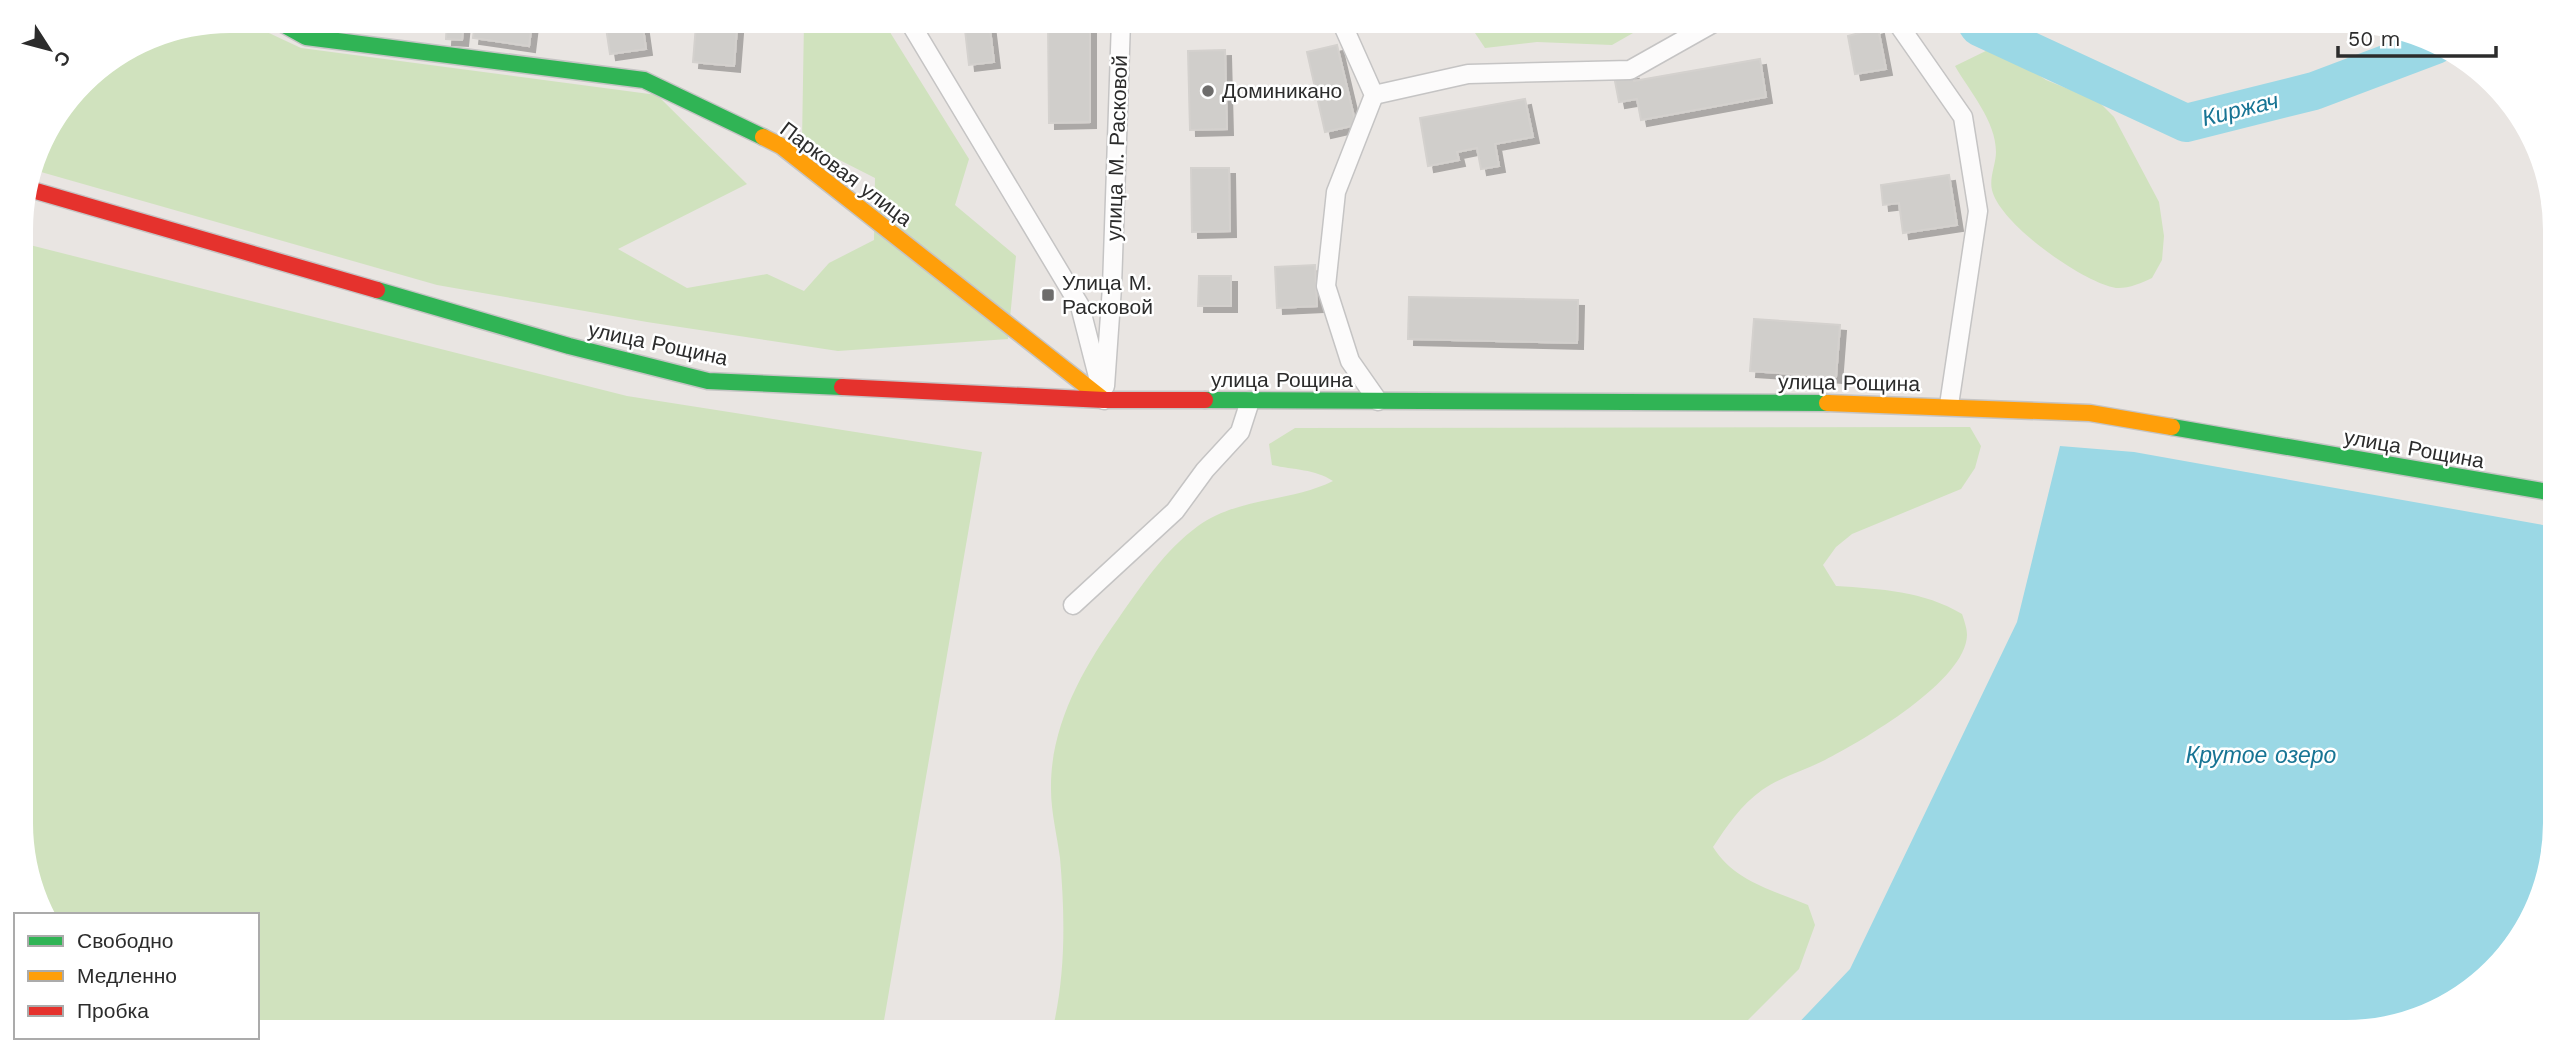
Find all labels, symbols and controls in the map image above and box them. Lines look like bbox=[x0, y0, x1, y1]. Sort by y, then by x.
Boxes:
north arrow bbox=[14, 14, 84, 84]
scale bar bbox=[2338, 14, 2496, 58]
text: 50 m bbox=[2348, 26, 2400, 51]
text: С bbox=[49, 46, 76, 71]
street label: улица М. Расковой bbox=[1101, 55, 1132, 241]
place label: Доминикано bbox=[1222, 78, 1342, 103]
marker: Доминикано bbox=[1200, 83, 1216, 99]
water label: Киржач bbox=[2199, 87, 2281, 132]
street label: Парковая улица bbox=[776, 116, 917, 231]
place label: Улица М. Расковой bbox=[1062, 270, 1153, 319]
marker: Улица М. Расковой bbox=[1040, 287, 1056, 303]
street label: улица Рощина bbox=[586, 317, 730, 371]
street label: улица Рощина bbox=[1211, 367, 1353, 392]
street label: улица Рощина bbox=[1778, 369, 1920, 396]
street label: улица Рощина bbox=[2342, 424, 2486, 473]
water label: Крутое озеро bbox=[2186, 742, 2337, 769]
legend bbox=[14, 913, 259, 1039]
text: Свободно bbox=[77, 928, 174, 953]
text: Медленно bbox=[77, 963, 177, 988]
text: Пробка bbox=[77, 998, 149, 1023]

